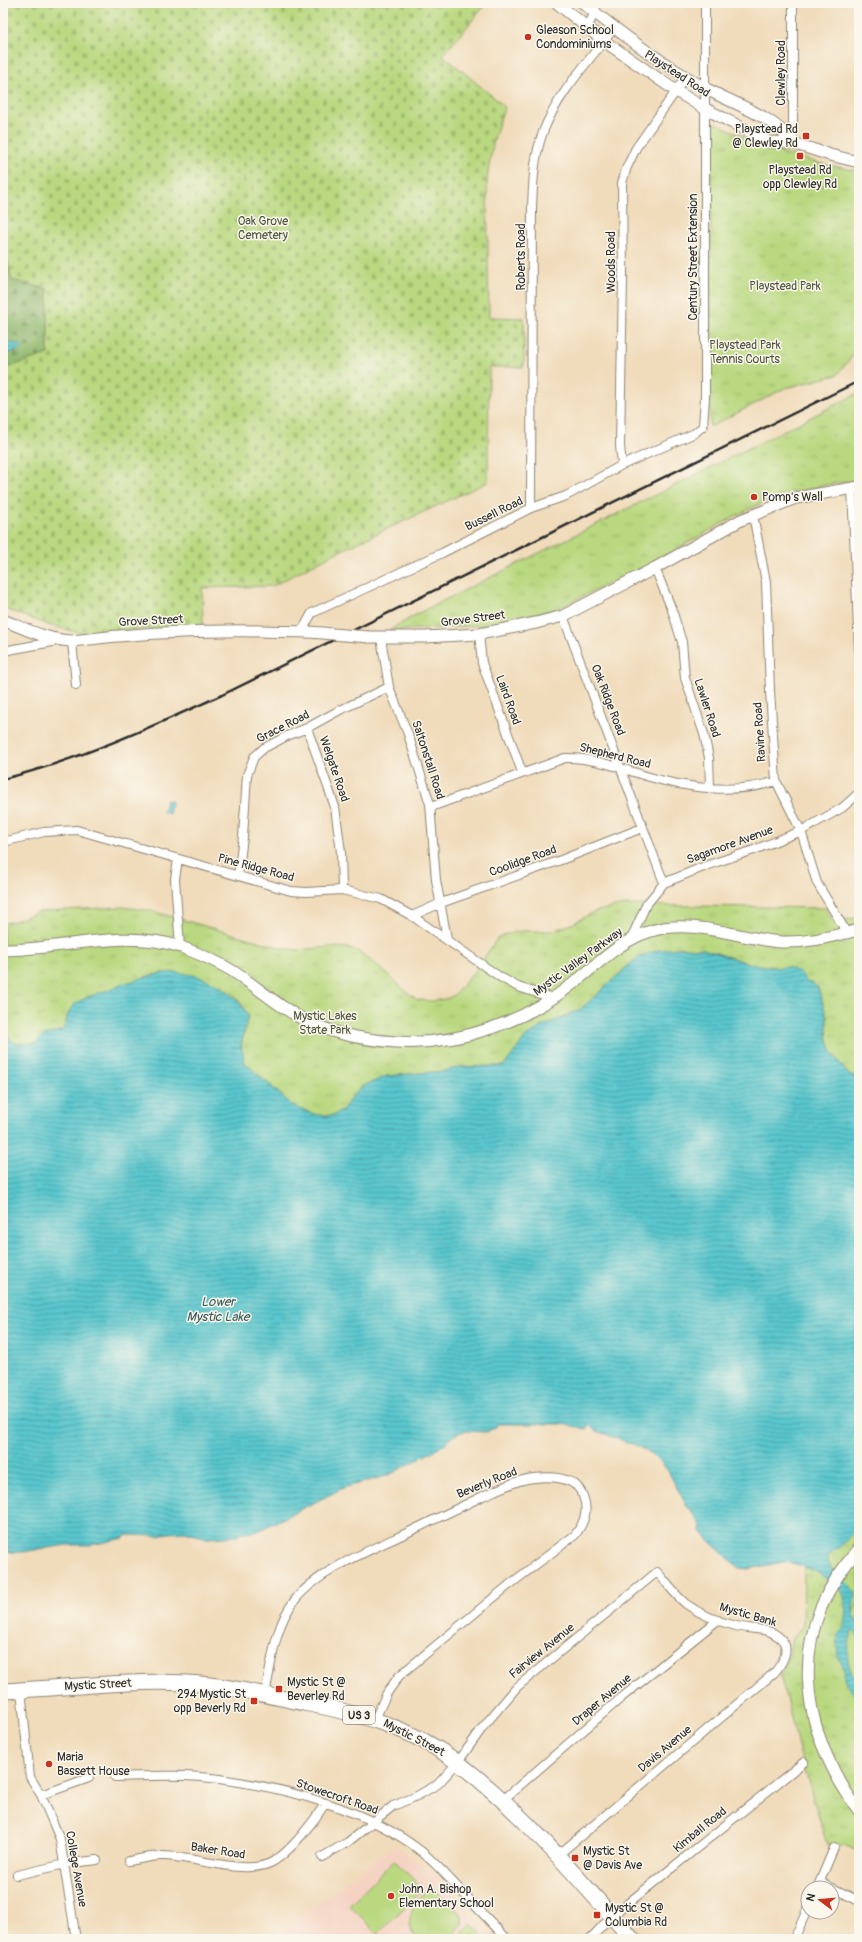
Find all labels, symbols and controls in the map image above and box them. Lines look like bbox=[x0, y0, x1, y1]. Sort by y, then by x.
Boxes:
place label: Gleason School Condominiums bbox=[536, 23, 614, 52]
marker: Gleason School Condominiums bbox=[523, 32, 533, 42]
street label: Clewley Road bbox=[774, 40, 789, 106]
street label: Playstead Road bbox=[641, 47, 713, 101]
place label: Playstead Rd @ Clewley Rd bbox=[732, 122, 798, 151]
marker: Playstead Rd @ Clewley Rd bbox=[801, 131, 811, 141]
marker: Playstead Rd opp Clewley Rd bbox=[795, 151, 805, 161]
place label: Playstead Rd opp Clewley Rd bbox=[763, 163, 837, 192]
street label: Century Street Extension bbox=[686, 193, 701, 321]
park label: Oak Grove Cemetery bbox=[238, 214, 288, 243]
street label: Roberts Road bbox=[514, 223, 529, 291]
street label: Woods Road bbox=[604, 231, 619, 293]
park label: Playstead Park bbox=[749, 279, 821, 294]
park label: Playstead Park Tennis Courts bbox=[709, 338, 781, 367]
place label: Pomp's Wall bbox=[762, 490, 823, 505]
marker: Pomp's Wall bbox=[749, 492, 759, 502]
street label: Bussell Road bbox=[463, 493, 526, 534]
street label: Grove Street bbox=[440, 608, 506, 630]
street label: Grove Street bbox=[118, 612, 184, 630]
street label: Oak Ridge Road bbox=[588, 662, 628, 738]
street label: Laird Road bbox=[492, 673, 524, 727]
street label: Lawler Road bbox=[690, 677, 724, 739]
street label: Ravine Road bbox=[750, 701, 770, 763]
street label: Grace Road bbox=[254, 707, 312, 747]
street label: Saltonstall Road bbox=[408, 719, 448, 801]
street label: Welgate Road bbox=[316, 734, 352, 804]
street label: Shepherd Road bbox=[578, 740, 652, 772]
street label: Sagamore Avenue bbox=[685, 822, 775, 868]
street label: Coolidge Road bbox=[487, 842, 559, 880]
street label: Pine Ridge Road bbox=[216, 851, 296, 885]
street label: Mystic Valley Parkway bbox=[530, 925, 626, 999]
park label: Mystic Lakes State Park bbox=[293, 1009, 357, 1038]
water label: Lower Mystic Lake bbox=[187, 1294, 251, 1325]
street label: Beverly Road bbox=[455, 1464, 519, 1502]
street label: Mystic Bank bbox=[718, 1600, 778, 1630]
street label: Fairview Avenue bbox=[506, 1620, 578, 1682]
street label: Draper Avenue bbox=[569, 1671, 635, 1729]
place label: Mystic St @ Beverley Rd bbox=[287, 1675, 346, 1704]
street label: Mystic Street bbox=[64, 1676, 132, 1694]
marker: Mystic St @ Beverley Rd bbox=[274, 1684, 284, 1694]
place label: 294 Mystic St opp Beverly Rd bbox=[174, 1687, 246, 1716]
marker: 294 Mystic St opp Beverly Rd bbox=[249, 1696, 259, 1706]
road number: US 3 bbox=[343, 1706, 375, 1724]
street label: Mystic Street bbox=[381, 1716, 448, 1760]
street label: Davis Avenue bbox=[635, 1722, 695, 1776]
place label: Maria Bassett House bbox=[57, 1750, 130, 1779]
marker: Maria Bassett House bbox=[44, 1759, 54, 1769]
street label: Stowecroft Road bbox=[294, 1776, 380, 1818]
street label: Kimball Road bbox=[670, 1804, 730, 1856]
street label: College Avenue bbox=[62, 1830, 90, 1908]
street label: Baker Road bbox=[190, 1839, 246, 1863]
place label: Mystic St @ Davis Ave bbox=[583, 1844, 642, 1873]
marker: Mystic St @ Davis Ave bbox=[570, 1853, 580, 1863]
north arrow bbox=[800, 1880, 840, 1920]
place label: John A. Bishop Elementary School bbox=[399, 1882, 494, 1911]
marker: John A. Bishop Elementary School bbox=[386, 1891, 396, 1901]
text: N bbox=[804, 1891, 818, 1903]
place label: Mystic St @ Columbia Rd bbox=[605, 1901, 667, 1930]
marker: Mystic St @ Columbia Rd bbox=[592, 1910, 602, 1920]

